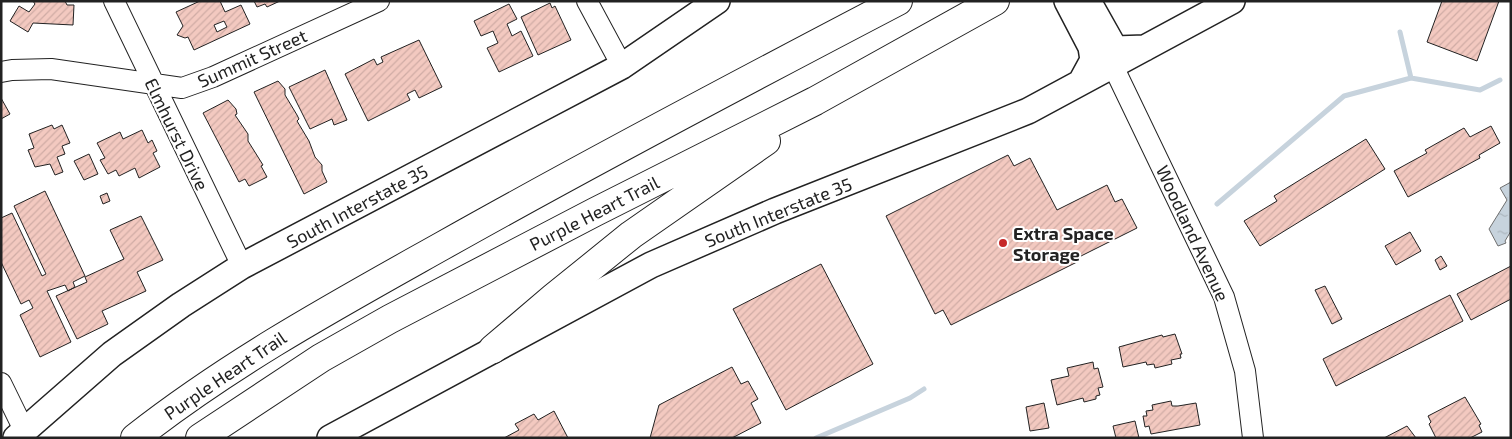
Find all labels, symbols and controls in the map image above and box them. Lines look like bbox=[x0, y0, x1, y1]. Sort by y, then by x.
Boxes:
street label: Summit Street bbox=[194, 24, 310, 92]
street label: Elmhurst Drive bbox=[140, 74, 214, 194]
street label: South Interstate 35 bbox=[283, 159, 431, 253]
street label: Woodland Avenue bbox=[1152, 162, 1234, 304]
street label: Purple Heart Trail bbox=[526, 171, 663, 255]
street label: South Interstate 35 bbox=[701, 172, 855, 252]
place label: Extra Space Storage bbox=[1013, 222, 1114, 265]
marker: Extra Space Storage bbox=[997, 237, 1009, 249]
street label: Purple Heart Trail bbox=[160, 326, 291, 424]

